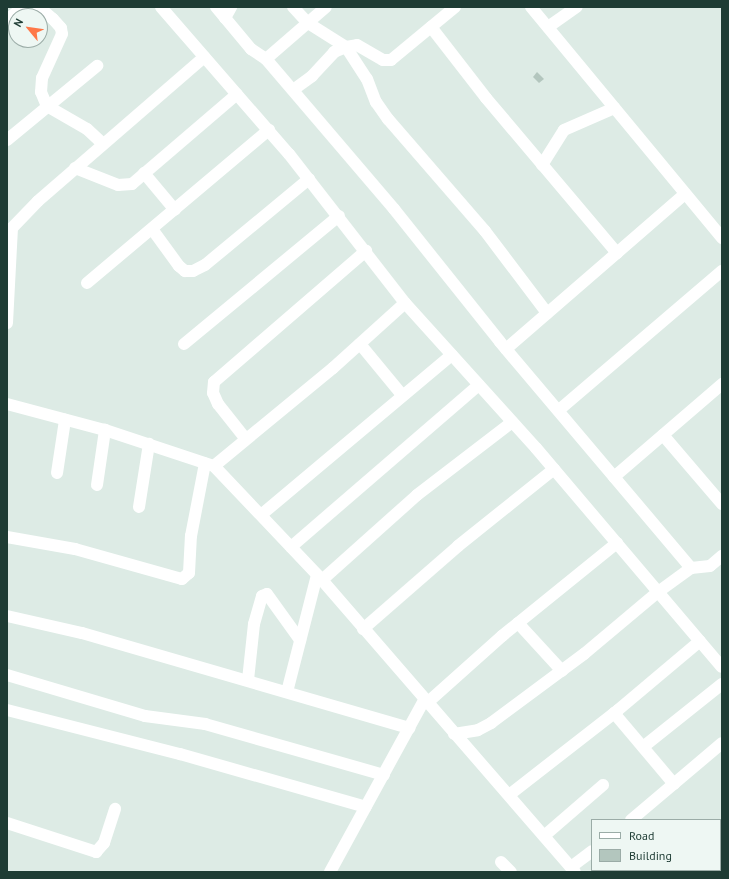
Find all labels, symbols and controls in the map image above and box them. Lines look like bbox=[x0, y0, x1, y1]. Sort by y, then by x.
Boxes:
north arrow bbox=[8, 8, 48, 48]
text: N bbox=[10, 16, 26, 29]
legend bbox=[591, 819, 721, 871]
text: Road bbox=[629, 828, 654, 843]
text: Building bbox=[629, 848, 672, 863]

